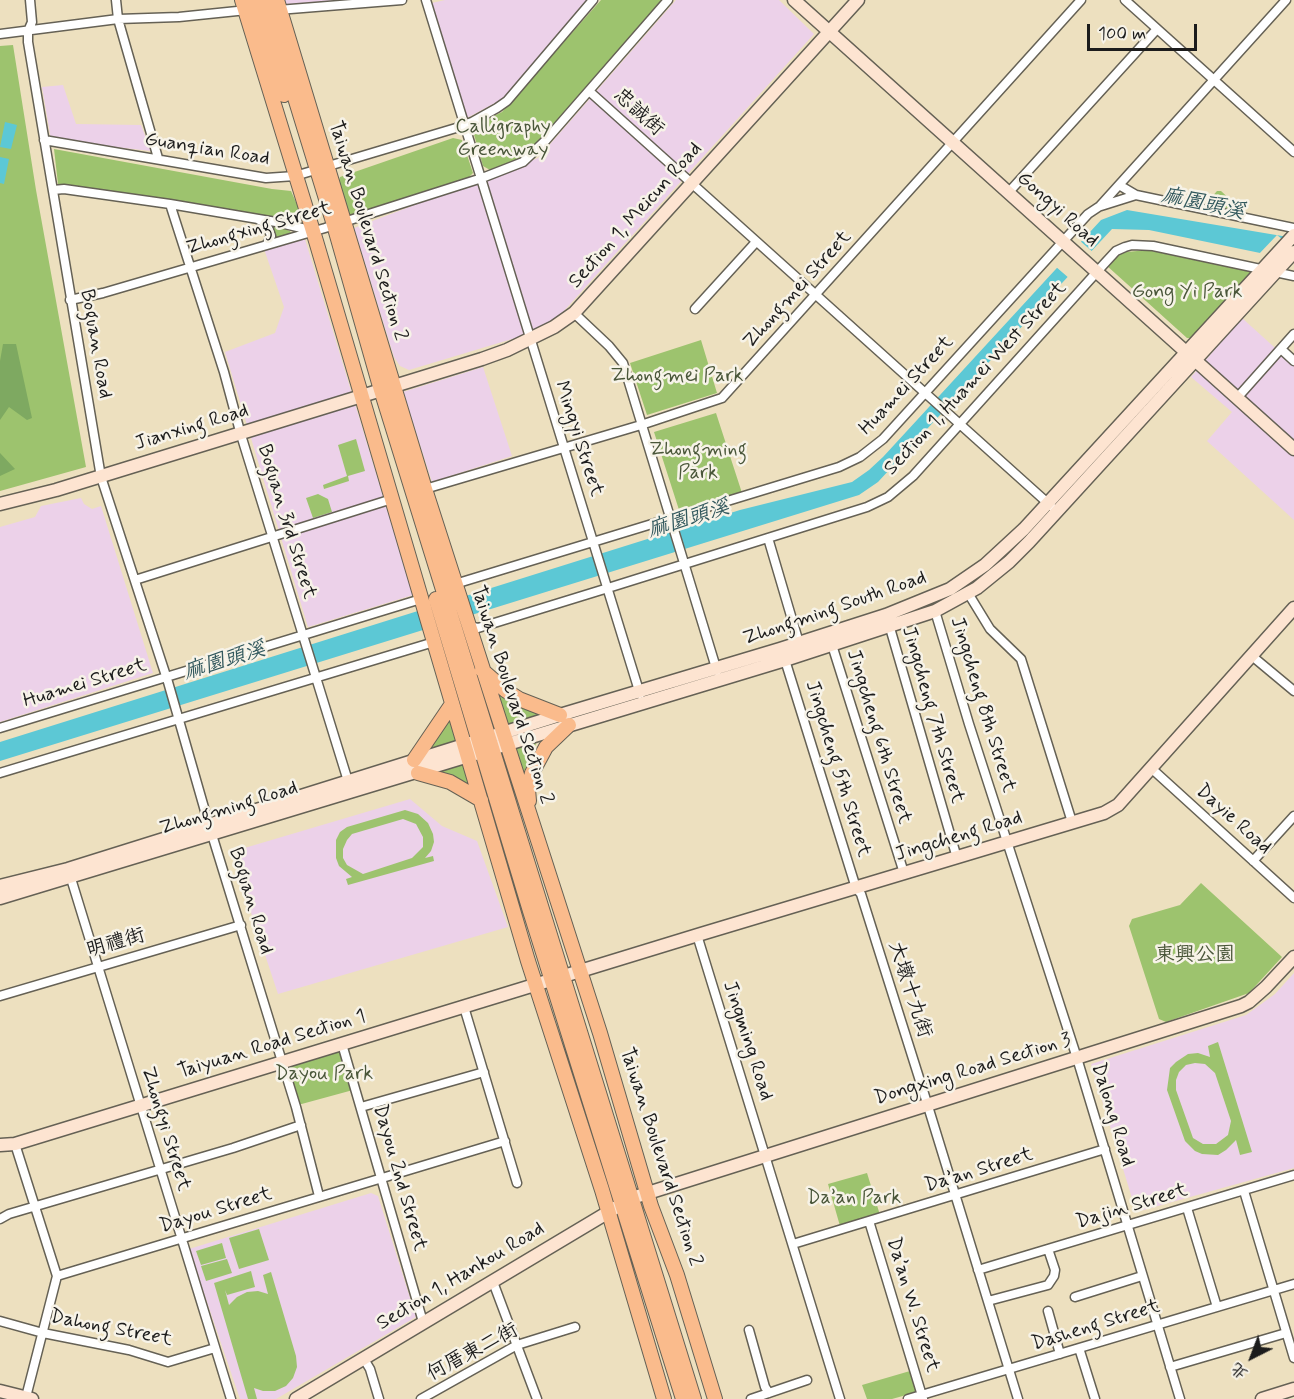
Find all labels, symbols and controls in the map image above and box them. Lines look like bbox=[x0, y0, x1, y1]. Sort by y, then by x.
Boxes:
scale bar bbox=[1090, 12, 1200, 50]
text: 100 m bbox=[1098, 22, 1146, 46]
street label: 忠誠街 bbox=[608, 84, 668, 142]
park label: Calligraphy Greenway bbox=[455, 116, 551, 163]
street label: Taiwan Boulevard Section 2 bbox=[322, 118, 412, 344]
street label: Guanqian Road bbox=[143, 128, 271, 172]
street label: Section 1, Meicun Road bbox=[564, 138, 708, 294]
street label: Gongyi Road bbox=[1011, 167, 1103, 253]
water label: 麻園頭溪 bbox=[1159, 184, 1247, 226]
street label: Zhongxing Street bbox=[184, 197, 334, 261]
street label: Zhongmei Street bbox=[739, 226, 857, 354]
street label: Section 1, Huamei West Street bbox=[880, 277, 1072, 481]
park label: Gong Yi Park bbox=[1132, 281, 1242, 305]
street label: Boguan Road bbox=[74, 287, 116, 401]
street label: Huamei Street bbox=[855, 331, 959, 441]
park label: Zhongmei Park bbox=[611, 365, 743, 389]
street label: Mingyi Street bbox=[548, 378, 608, 500]
street label: Jianxing Road bbox=[132, 399, 252, 457]
park label: Zhongming Park bbox=[649, 439, 747, 486]
street label: Boguan 3rd Street bbox=[251, 442, 321, 602]
water label: 麻園頭溪 bbox=[645, 496, 733, 544]
street label: Zhongming South Road bbox=[740, 566, 930, 652]
street label: Taiwan Boulevard Section 2 bbox=[464, 583, 558, 807]
street label: Jingcheng 8th Street bbox=[944, 614, 1020, 796]
street label: Jingcheng 7th Street bbox=[895, 624, 969, 806]
water label: 麻園頭溪 bbox=[181, 638, 269, 686]
street label: Jingcheng 6th Street bbox=[840, 647, 916, 827]
street label: Huamei Street bbox=[21, 654, 149, 714]
street label: Jingcheng 5th Street bbox=[799, 678, 875, 860]
street label: Zhongming Road bbox=[157, 777, 301, 841]
street label: Dayie Road bbox=[1190, 780, 1276, 860]
street label: Jingcheng Road bbox=[893, 806, 1025, 868]
street label: Boguan Road bbox=[222, 845, 278, 957]
street label: 明禮街 bbox=[84, 924, 148, 964]
street label: 大墩十九街 bbox=[882, 939, 936, 1041]
park label: 東興公園 bbox=[1155, 944, 1235, 968]
street label: Jingming Road bbox=[716, 978, 778, 1104]
street label: Taiyuan Road Section 1 bbox=[175, 1005, 369, 1085]
street label: Dongxing Road Section 3 bbox=[872, 1029, 1074, 1111]
street label: Taiwan Boulevard Section 2 bbox=[613, 1045, 707, 1269]
street label: Dalong Road bbox=[1085, 1060, 1139, 1170]
park label: Dayou Park bbox=[275, 1063, 373, 1087]
street label: Zhongyi Street bbox=[135, 1064, 195, 1194]
street label: Dayou 2nd Street bbox=[367, 1102, 431, 1254]
street label: Da’an Street bbox=[922, 1143, 1036, 1199]
street label: Dajin Street bbox=[1074, 1179, 1190, 1235]
street label: Dayou Street bbox=[157, 1183, 275, 1239]
park label: Da’an Park bbox=[807, 1187, 901, 1211]
street label: Section 1, Hankou Road bbox=[373, 1217, 549, 1337]
street label: Da’an W. Street bbox=[880, 1235, 944, 1375]
street label: Dasheng Street bbox=[1029, 1295, 1163, 1357]
street label: Dahong Street bbox=[48, 1305, 174, 1353]
street label: 何厝東二街 bbox=[423, 1319, 523, 1387]
north arrow bbox=[1222, 1327, 1282, 1387]
text: 北 bbox=[1227, 1358, 1253, 1384]

